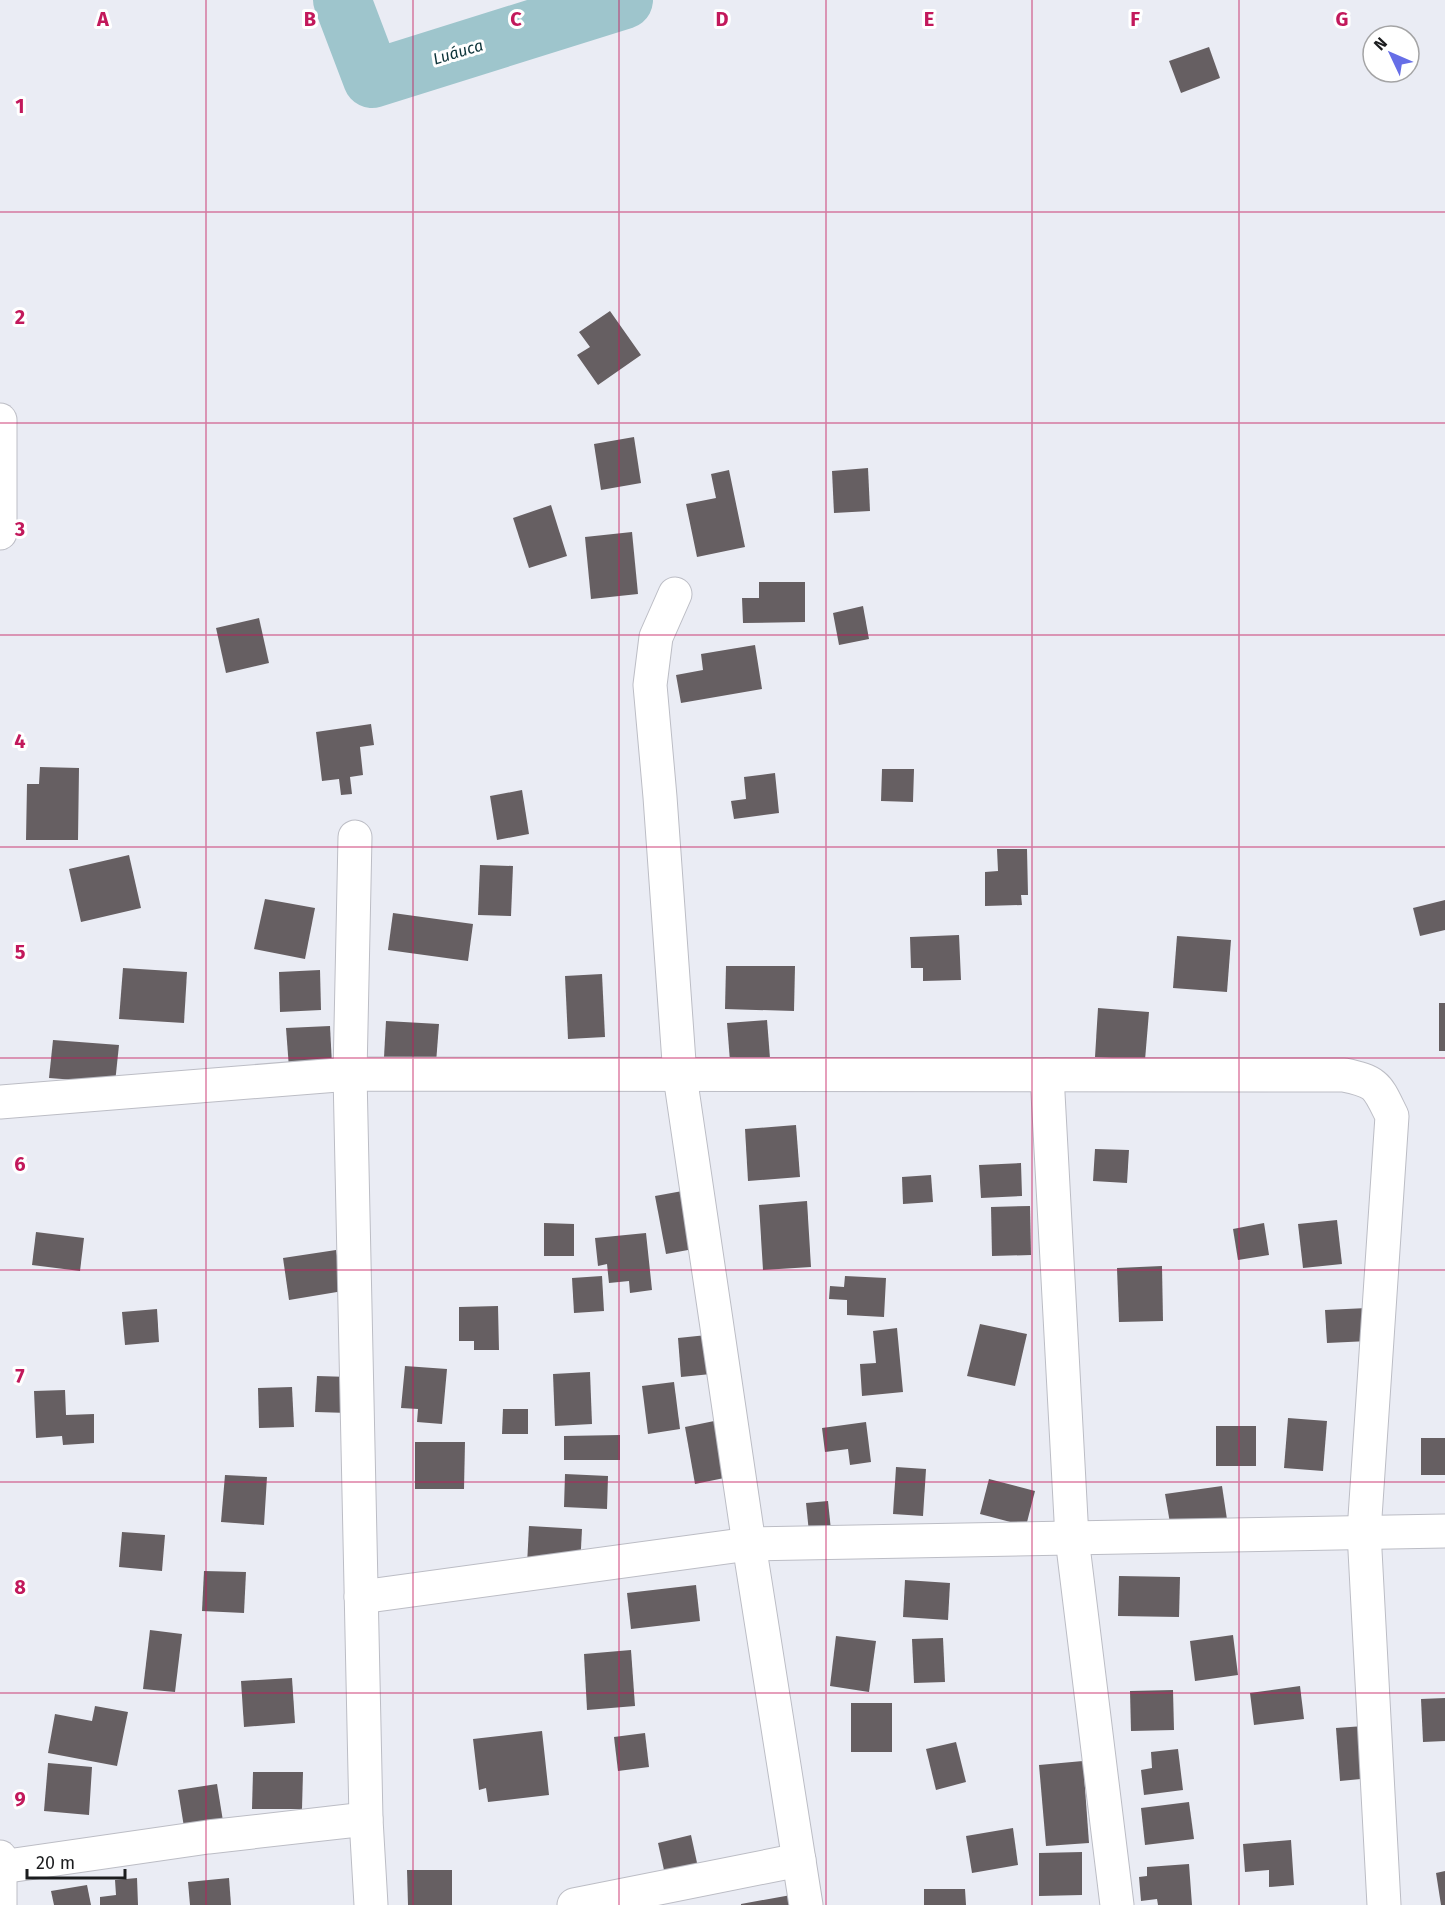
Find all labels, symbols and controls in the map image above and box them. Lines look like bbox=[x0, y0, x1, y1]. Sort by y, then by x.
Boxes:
text: A bbox=[96, 7, 110, 31]
text: B bbox=[304, 7, 316, 31]
text: C bbox=[510, 7, 522, 31]
text: D bbox=[715, 7, 729, 31]
text: E bbox=[924, 7, 934, 31]
text: F bbox=[1130, 7, 1140, 31]
text: G bbox=[1336, 7, 1348, 31]
north arrow bbox=[1361, 24, 1421, 84]
text: N bbox=[1370, 34, 1391, 54]
water label: Luáuca bbox=[431, 35, 485, 69]
text: 1 bbox=[15, 94, 25, 118]
text: 2 bbox=[15, 305, 25, 329]
text: 3 bbox=[14, 517, 25, 541]
text: 4 bbox=[14, 729, 26, 753]
text: 5 bbox=[15, 940, 26, 964]
text: 6 bbox=[14, 1152, 26, 1176]
text: 7 bbox=[15, 1364, 25, 1388]
text: 8 bbox=[14, 1575, 26, 1599]
text: 9 bbox=[14, 1787, 26, 1811]
scale bar bbox=[27, 1842, 124, 1880]
text: 20 m bbox=[36, 1852, 75, 1874]

